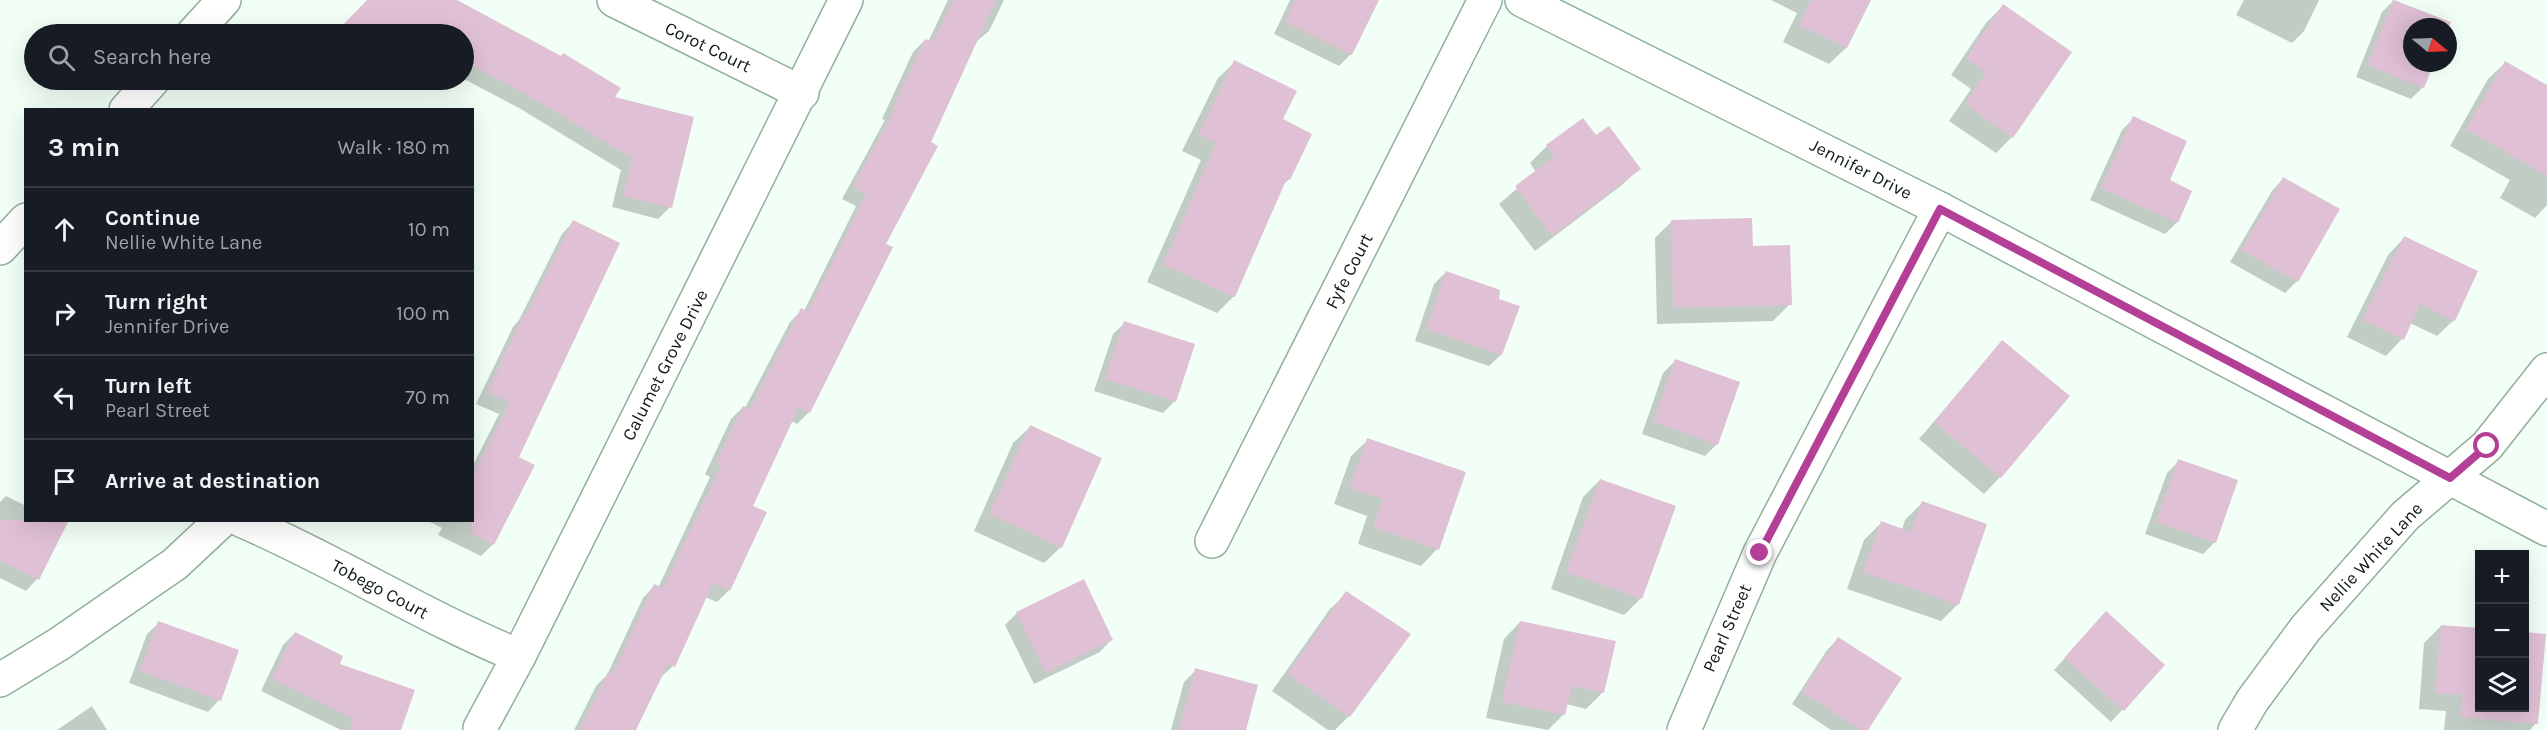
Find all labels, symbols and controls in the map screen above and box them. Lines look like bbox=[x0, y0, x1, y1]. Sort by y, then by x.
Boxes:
street label: Corot Court bbox=[661, 17, 755, 77]
north arrow bbox=[2403, 18, 2457, 72]
search box bbox=[24, 24, 474, 90]
icon: search bbox=[45, 41, 78, 74]
text: Search here bbox=[93, 44, 211, 70]
text: 3 min bbox=[48, 132, 120, 163]
street label: Jennifer Drive bbox=[1806, 134, 1916, 204]
text: Walk · 180 m bbox=[338, 136, 450, 159]
text: Continue bbox=[105, 205, 200, 231]
icon: ahead bbox=[48, 213, 81, 246]
text: 10 m bbox=[408, 218, 450, 241]
street label: Fyfe Court bbox=[1321, 229, 1378, 313]
text: Nellie White Lane bbox=[105, 231, 262, 254]
street label: Calumet Grove Drive bbox=[617, 286, 713, 444]
text: Turn right bbox=[105, 289, 208, 315]
icon: right bbox=[48, 297, 81, 330]
text: 100 m bbox=[396, 302, 450, 325]
text: Jennifer Drive bbox=[105, 315, 229, 338]
text: Turn left bbox=[105, 373, 192, 399]
icon: left bbox=[48, 381, 81, 414]
text: 70 m bbox=[405, 386, 450, 409]
text: Pearl Street bbox=[105, 399, 210, 422]
route start bbox=[2473, 432, 2499, 458]
icon: arrive bbox=[48, 465, 81, 498]
text: Arrive at destination bbox=[105, 468, 320, 494]
street label: Nellie White Lane bbox=[2315, 498, 2427, 616]
route end bbox=[1746, 539, 1772, 565]
map controls bbox=[2475, 550, 2529, 712]
button: + bbox=[2475, 550, 2529, 604]
street label: Tobego Court bbox=[328, 554, 432, 624]
street label: Pearl Street bbox=[1698, 580, 1756, 676]
button: − bbox=[2475, 604, 2529, 658]
button: layers bbox=[2475, 658, 2529, 712]

